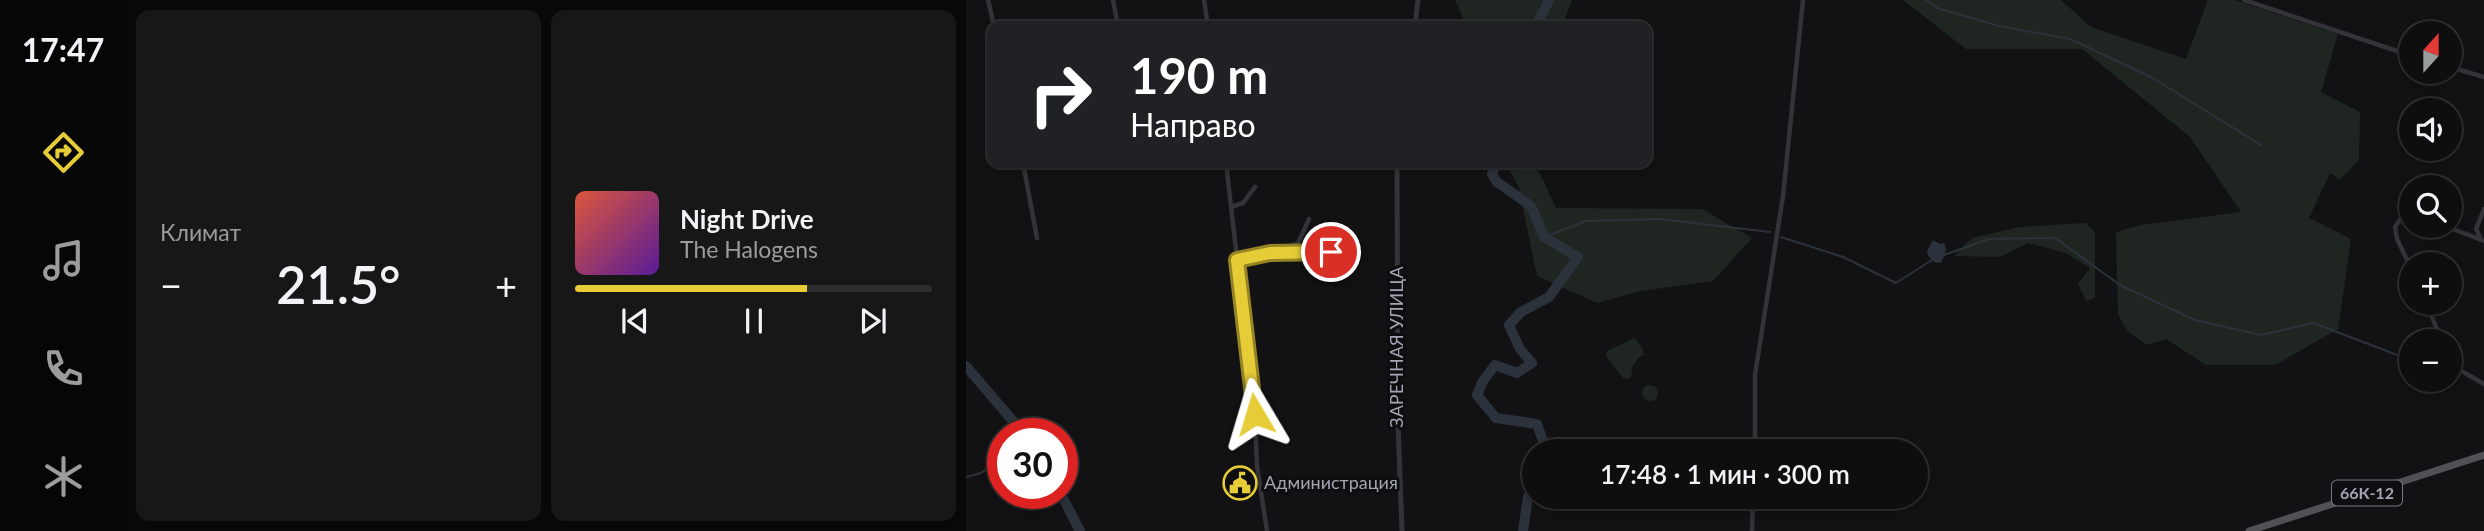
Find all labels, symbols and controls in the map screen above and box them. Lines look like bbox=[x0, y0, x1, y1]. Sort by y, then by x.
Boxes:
north arrow bbox=[2399, 21, 2462, 84]
map controls bbox=[2399, 21, 2462, 392]
text: 17:47 bbox=[22, 30, 104, 69]
text: 190 m bbox=[1130, 46, 1268, 104]
icon: right bbox=[1015, 49, 1106, 140]
button: sound bbox=[2399, 98, 2462, 161]
text: Направо bbox=[1130, 105, 1256, 144]
icon: directions bbox=[39, 128, 88, 177]
button: search bbox=[2399, 175, 2462, 238]
text: Night Drive bbox=[680, 203, 814, 235]
text: Климат bbox=[160, 218, 241, 246]
pin bbox=[1301, 222, 1361, 282]
icon: arrive bbox=[1312, 233, 1350, 271]
text: The Halogens bbox=[680, 235, 818, 263]
icon: music bbox=[39, 236, 88, 285]
button: + bbox=[2399, 252, 2462, 315]
text: 21.5° bbox=[276, 253, 401, 315]
text: − bbox=[160, 262, 182, 308]
text: + bbox=[495, 262, 517, 308]
street label: ЗАРЕЧНАЯ УЛИЦА bbox=[1385, 266, 1407, 428]
icon: previous bbox=[616, 302, 654, 340]
icon: pause bbox=[735, 302, 773, 340]
icon: next bbox=[854, 302, 892, 340]
button: − bbox=[2399, 329, 2462, 392]
icon: phone bbox=[39, 344, 88, 393]
position arrow bbox=[1218, 377, 1292, 451]
speed limit sign: 30 bbox=[987, 418, 1078, 509]
icon: climate bbox=[39, 452, 88, 501]
text: 17:48 · 1 мин · 300 m bbox=[1600, 458, 1850, 490]
public building icon: Администрация bbox=[1221, 464, 1259, 502]
place label: Администрация bbox=[1264, 471, 1398, 493]
road number: 66К-12 bbox=[2332, 480, 2402, 506]

